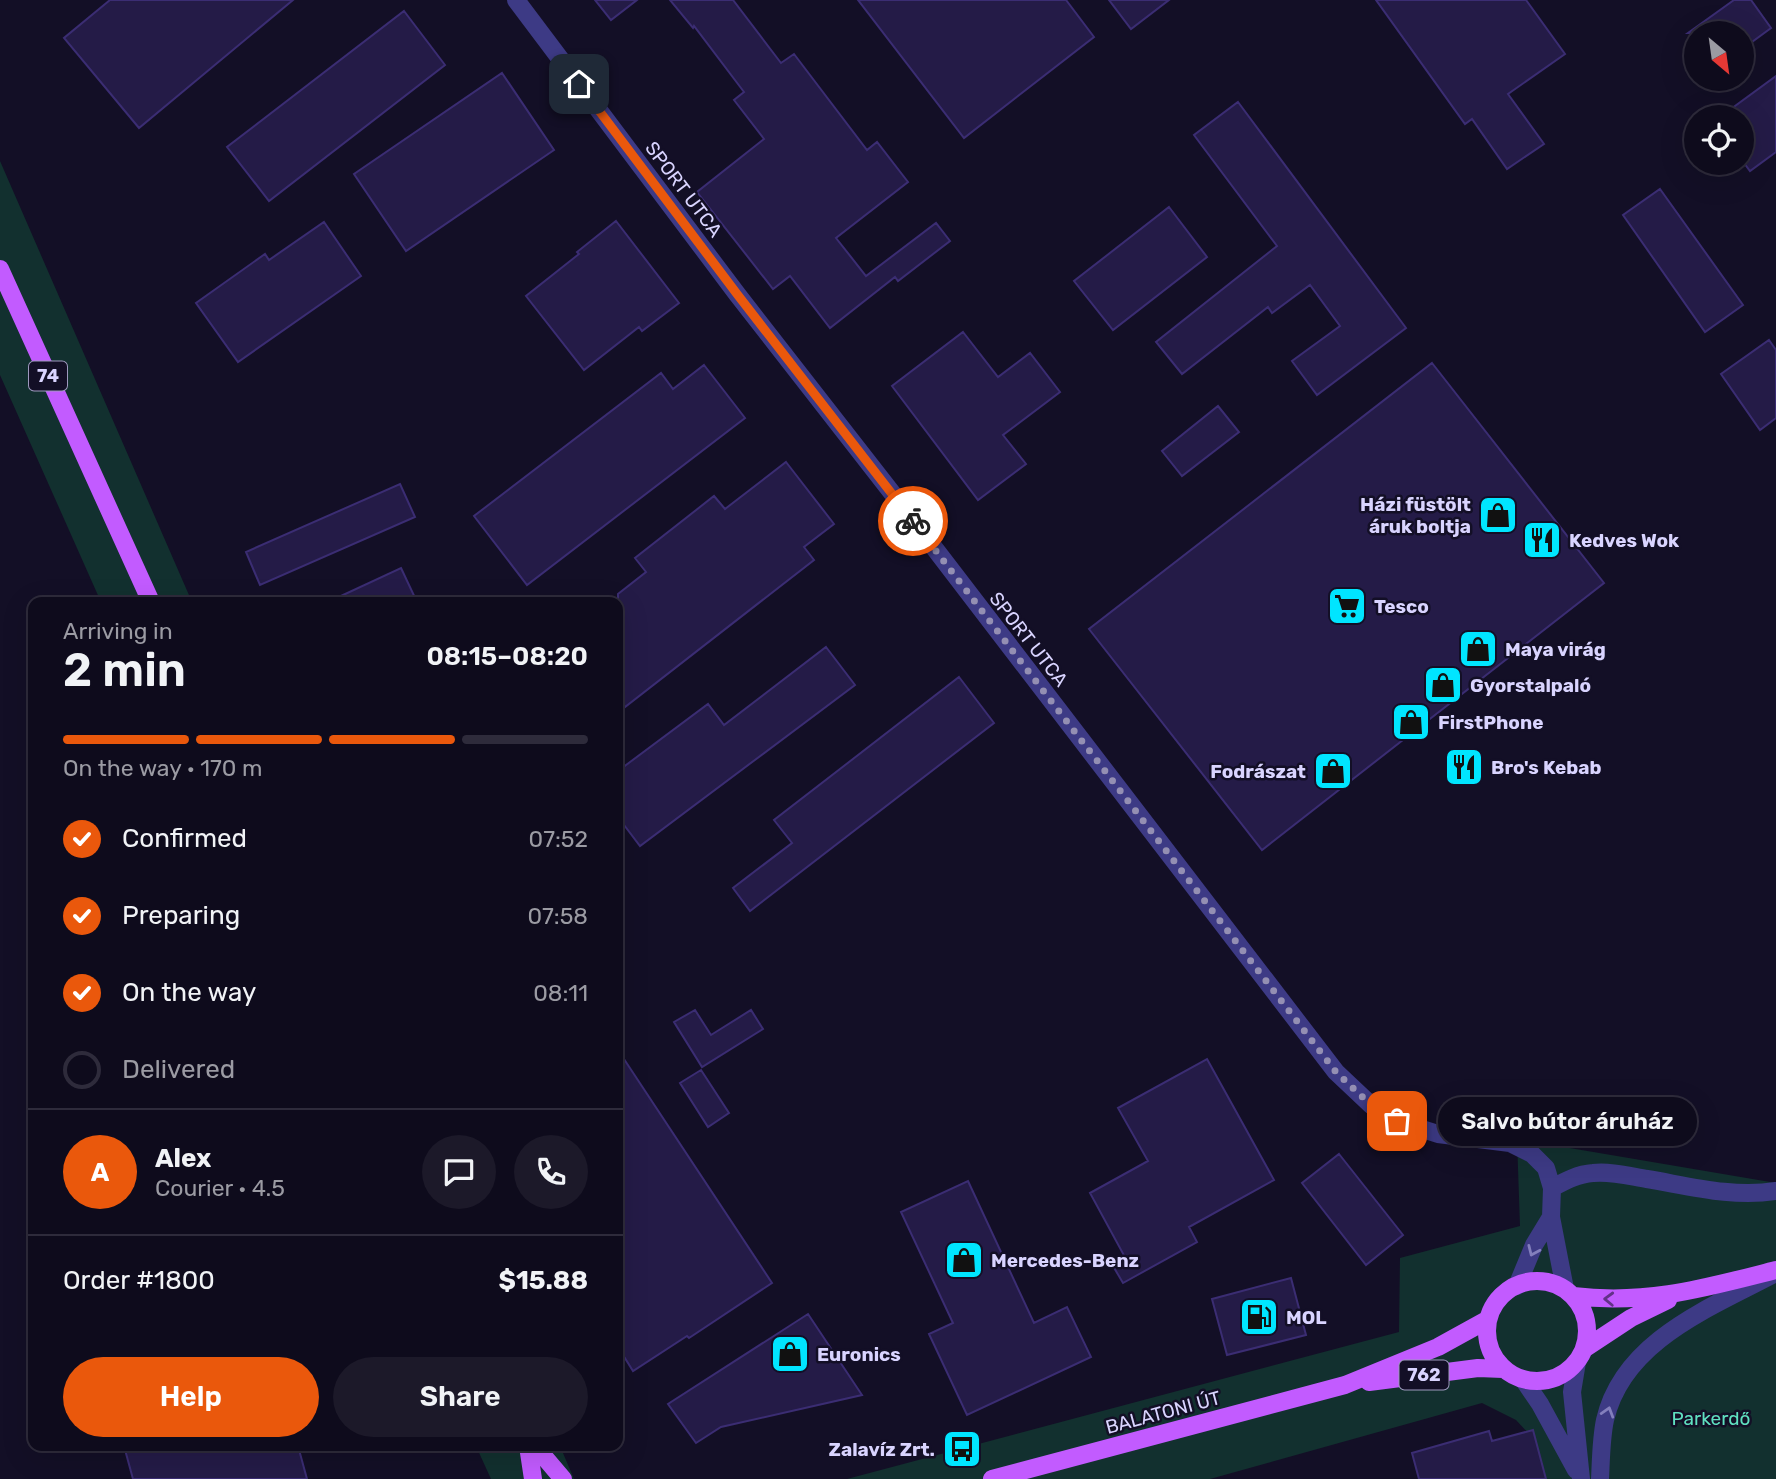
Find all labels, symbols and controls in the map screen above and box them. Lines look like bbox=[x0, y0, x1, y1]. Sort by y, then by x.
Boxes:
north arrow bbox=[1684, 21, 1754, 91]
map controls bbox=[1684, 21, 1754, 175]
pin bbox=[549, 54, 609, 114]
icon: home bbox=[560, 65, 598, 103]
button: locate bbox=[1684, 105, 1754, 175]
street label: SPORT UTCA bbox=[640, 137, 727, 242]
road number: 74 bbox=[29, 362, 67, 390]
courier bbox=[878, 486, 948, 556]
place label: Házi füstölt áruk boltja bbox=[1360, 493, 1471, 538]
shop icon: Házi füstölt áruk boltja bbox=[1477, 494, 1519, 536]
icon: bike bbox=[894, 502, 932, 540]
restaurant icon: Kedves Wok bbox=[1521, 519, 1563, 561]
place label: Kedves Wok bbox=[1569, 529, 1679, 552]
supermarket icon: Tesco bbox=[1326, 585, 1368, 627]
street label: SPORT UTCA bbox=[985, 587, 1073, 691]
place label: Tesco bbox=[1374, 595, 1429, 618]
text: Arriving in bbox=[63, 617, 173, 645]
shop icon: Maya virág bbox=[1457, 628, 1499, 670]
place label: Maya virág bbox=[1505, 638, 1606, 661]
text: 08:15–08:20 bbox=[426, 641, 588, 672]
text: 2 min bbox=[63, 643, 186, 698]
shop icon: Gyorstalpaló bbox=[1422, 664, 1464, 706]
place label: Gyorstalpaló bbox=[1470, 674, 1591, 697]
shop icon: FirstPhone bbox=[1390, 701, 1432, 743]
place label: FirstPhone bbox=[1438, 711, 1543, 734]
restaurant icon: Bro's Kebab bbox=[1443, 746, 1485, 788]
shop icon: Fodrászat bbox=[1312, 750, 1354, 792]
text: On the way · 170 m bbox=[63, 754, 262, 782]
place label: Bro's Kebab bbox=[1491, 756, 1601, 779]
place label: Fodrászat bbox=[1210, 760, 1306, 783]
icon: check bbox=[63, 820, 101, 858]
text: Confirmed bbox=[122, 823, 247, 854]
text: 07:52 bbox=[529, 825, 588, 853]
icon: check bbox=[63, 897, 101, 935]
text: Preparing bbox=[122, 900, 240, 931]
text: 07:58 bbox=[527, 902, 588, 930]
icon: check bbox=[63, 974, 101, 1012]
text: On the way bbox=[122, 977, 256, 1008]
text: 08:11 bbox=[533, 979, 588, 1007]
text: Delivered bbox=[122, 1054, 235, 1085]
pin bbox=[1367, 1091, 1427, 1151]
callout: Salvo bútor áruház bbox=[1439, 1096, 1698, 1146]
icon: bag bbox=[1378, 1102, 1416, 1140]
text: Salvo bútor áruház bbox=[1461, 1107, 1674, 1135]
button: chat bbox=[422, 1135, 496, 1209]
button: phone bbox=[514, 1135, 588, 1209]
text: Alex bbox=[155, 1143, 211, 1174]
text: A bbox=[91, 1157, 109, 1188]
text: Courier · 4.5 bbox=[155, 1174, 285, 1202]
shop icon: Mercedes-Benz bbox=[943, 1239, 985, 1281]
one-way arrow bbox=[1527, 1244, 1541, 1256]
place label: Mercedes-Benz bbox=[991, 1249, 1139, 1272]
text: Order #1800 bbox=[63, 1265, 215, 1296]
text: $15.88 bbox=[499, 1265, 588, 1296]
one-way arrow bbox=[1603, 1292, 1614, 1307]
fuel station icon: MOL bbox=[1238, 1296, 1280, 1338]
place label: MOL bbox=[1286, 1306, 1327, 1329]
shop icon: Euronics bbox=[769, 1333, 811, 1375]
place label: Euronics bbox=[817, 1343, 901, 1366]
button: Help bbox=[63, 1357, 319, 1437]
button: Share bbox=[333, 1357, 588, 1437]
road number: 762 bbox=[1400, 1360, 1448, 1390]
street label: BALATONI ÚT bbox=[1103, 1386, 1223, 1439]
one-way arrow bbox=[1600, 1406, 1615, 1418]
park label: Parkerdő bbox=[1672, 1407, 1750, 1430]
bus stop icon: Zalavíz Zrt. bbox=[941, 1428, 983, 1470]
place label: Zalavíz Zrt. bbox=[829, 1438, 935, 1461]

